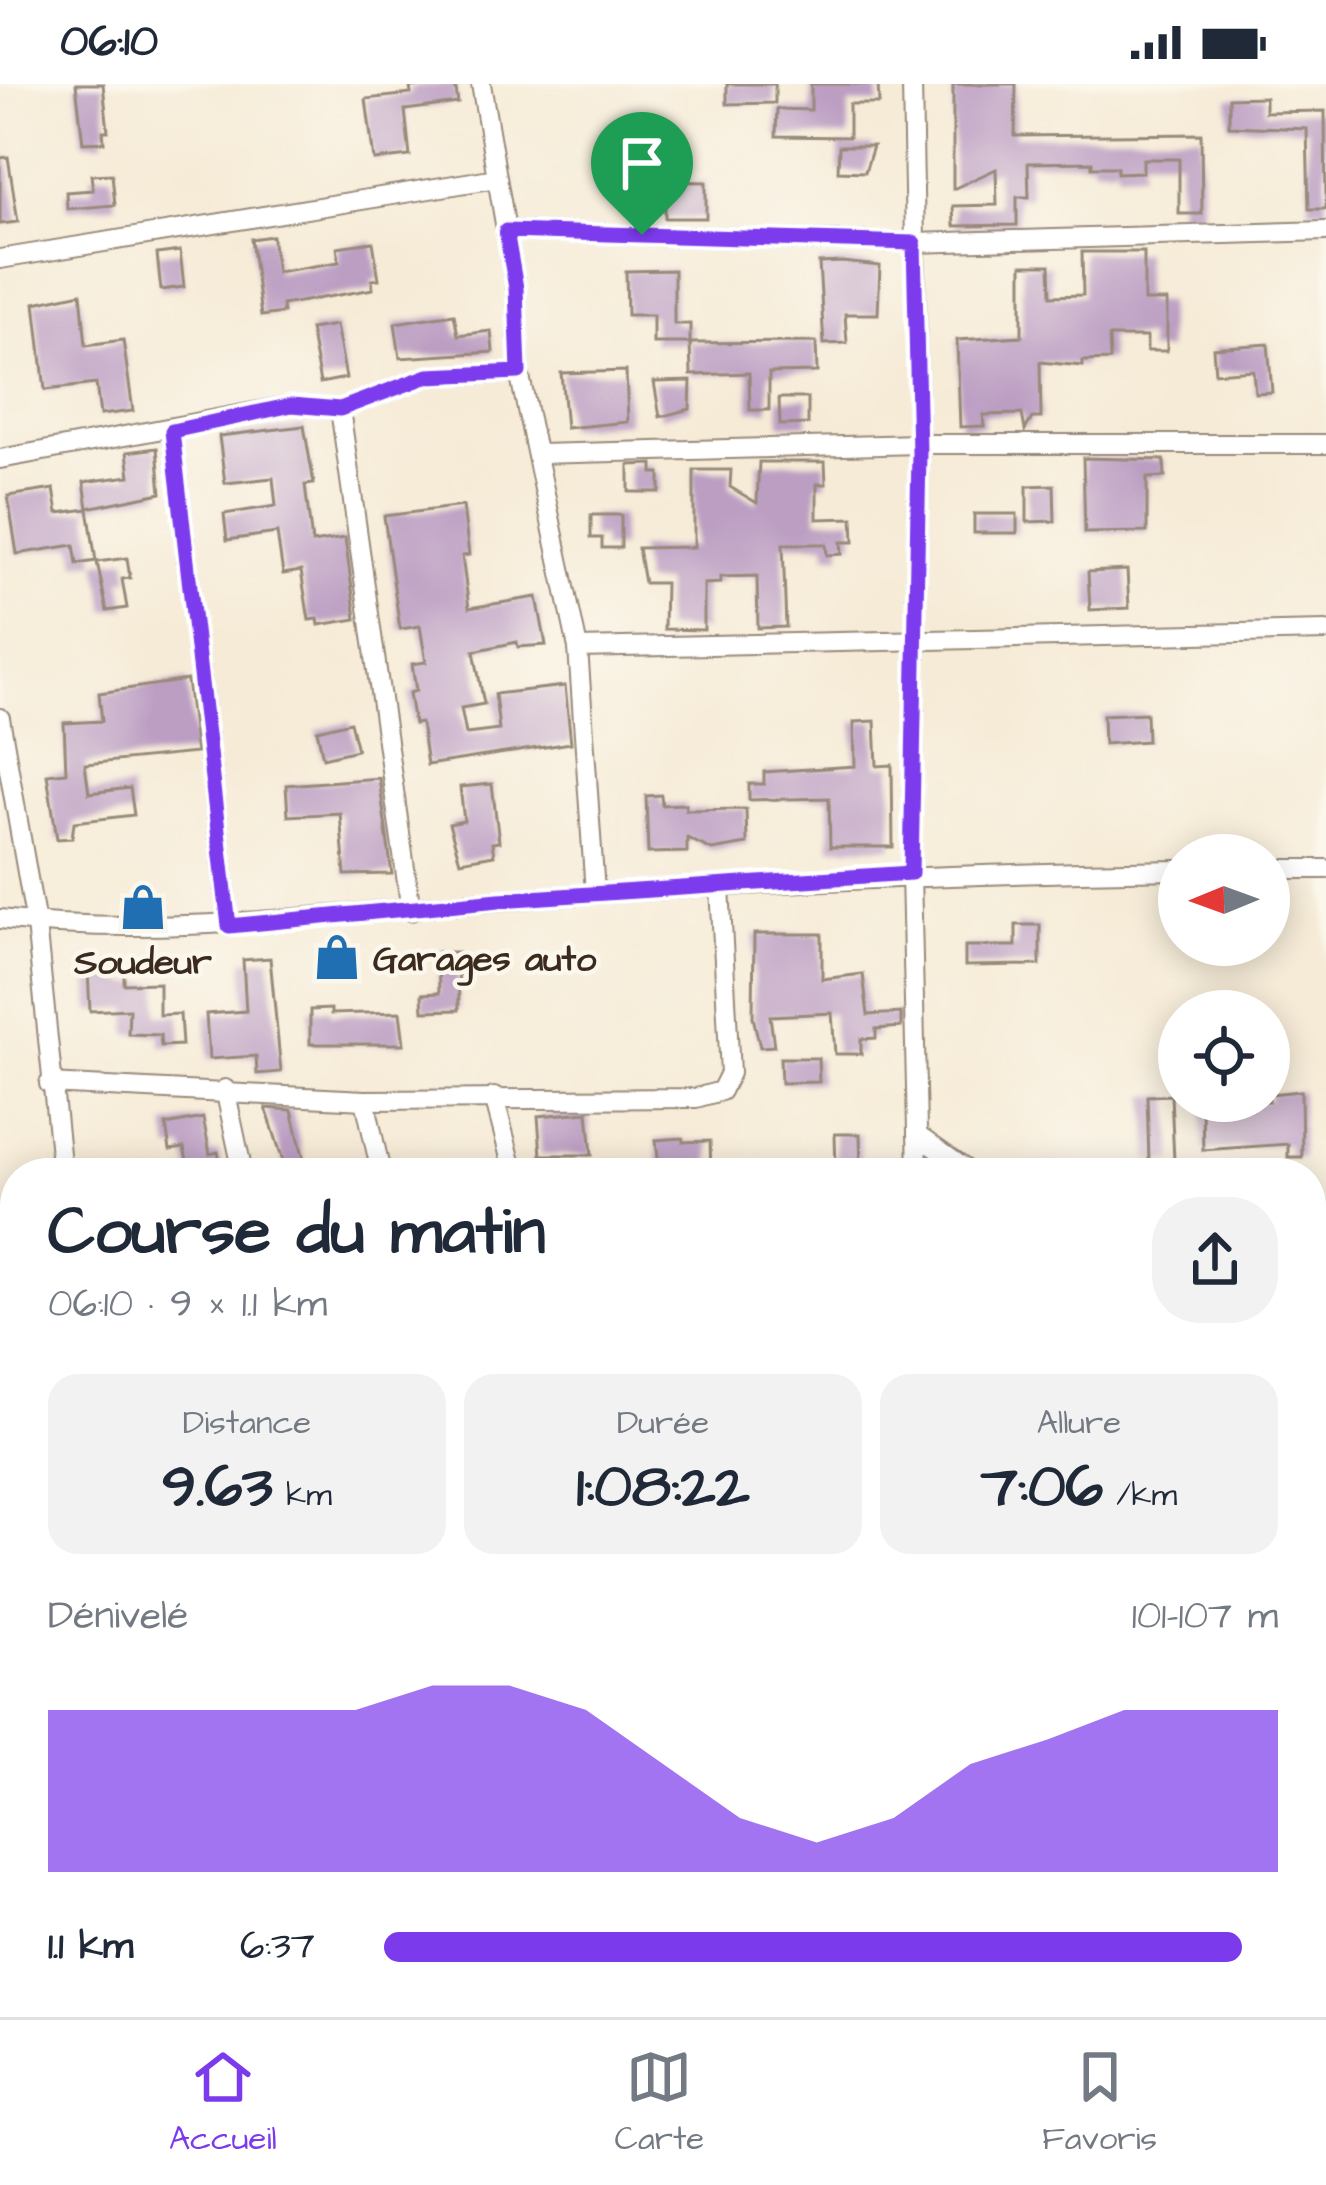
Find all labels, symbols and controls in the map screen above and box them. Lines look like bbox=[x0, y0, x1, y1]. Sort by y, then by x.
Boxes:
text: 06:10 bbox=[60, 11, 158, 73]
pin bbox=[591, 112, 693, 235]
icon: arrive bbox=[609, 130, 675, 196]
north arrow bbox=[1158, 834, 1290, 966]
map controls bbox=[1158, 834, 1290, 1122]
shop icon: Soudeur bbox=[118, 882, 168, 932]
shop icon: Garages auto bbox=[312, 932, 362, 982]
place label: Garages auto bbox=[373, 934, 597, 986]
place label: Soudeur bbox=[73, 937, 212, 988]
button: locate bbox=[1158, 990, 1290, 1122]
text: Course du matin bbox=[48, 1187, 545, 1279]
button: share bbox=[1152, 1197, 1278, 1323]
text: 06:10 · 9 × 1.1 km bbox=[48, 1278, 327, 1332]
text: Distance bbox=[183, 1400, 311, 1446]
text: Durée bbox=[617, 1400, 709, 1446]
text: Allure bbox=[1037, 1400, 1121, 1446]
text: 9.63 bbox=[162, 1446, 273, 1529]
text: 1:08:22 bbox=[576, 1446, 750, 1529]
text: 7:06 bbox=[981, 1446, 1103, 1529]
text: km bbox=[273, 1472, 332, 1518]
text: /km bbox=[1103, 1472, 1177, 1518]
text: Dénivelé bbox=[48, 1590, 188, 1644]
text: 101–107 m bbox=[1132, 1590, 1278, 1644]
text: 1.1 km bbox=[48, 1920, 133, 1974]
text: 6:37 bbox=[240, 1920, 315, 1974]
tab: Accueil bbox=[169, 2044, 277, 2162]
tab: Carte bbox=[615, 2044, 704, 2162]
tab: Favoris bbox=[1042, 2044, 1157, 2162]

